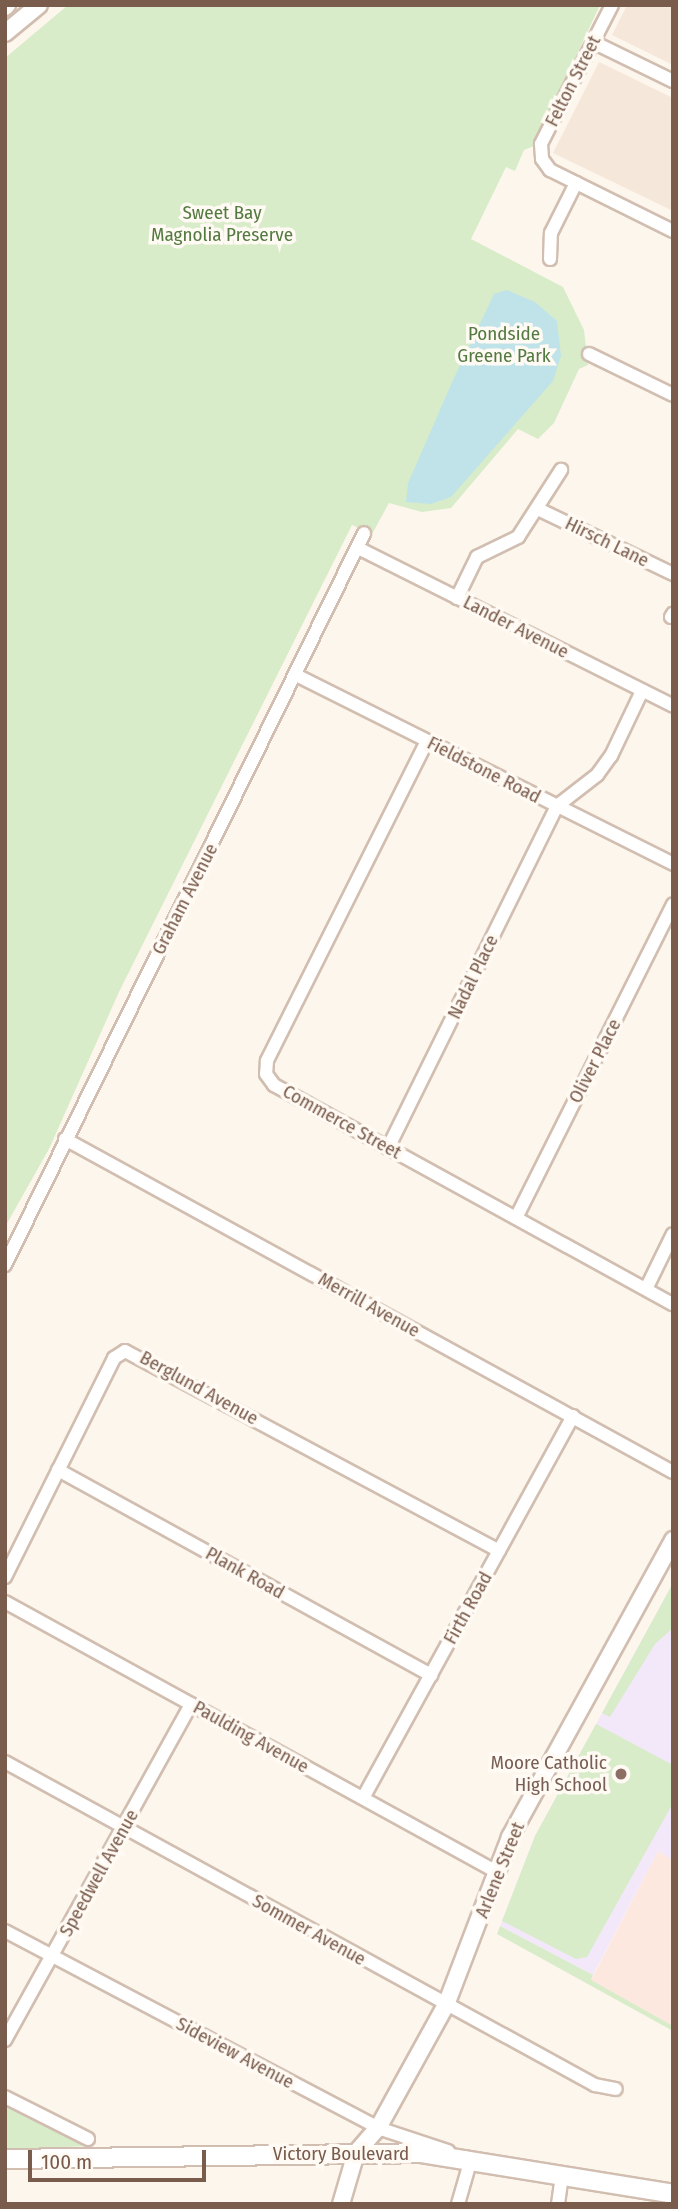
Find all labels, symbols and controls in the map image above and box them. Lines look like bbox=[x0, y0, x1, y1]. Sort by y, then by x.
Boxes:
street label: Felton Street bbox=[540, 32, 606, 130]
park label: Sweet Bay Magnolia Preserve bbox=[151, 202, 293, 246]
park label: Pondside Greene Park bbox=[457, 323, 551, 367]
street label: Hirsch Lane bbox=[561, 512, 653, 572]
street label: Lander Avenue bbox=[459, 591, 573, 663]
street label: Fieldstone Road bbox=[423, 732, 545, 808]
street label: Graham Avenue bbox=[147, 840, 223, 958]
street label: Nadal Place bbox=[443, 931, 503, 1023]
street label: Oliver Place bbox=[564, 1015, 626, 1107]
street label: Commerce Street bbox=[279, 1080, 405, 1164]
street label: Merrill Avenue bbox=[314, 1268, 424, 1342]
street label: Berglund Avenue bbox=[136, 1346, 262, 1430]
street label: Plank Road bbox=[202, 1542, 288, 1604]
street label: Firth Road bbox=[439, 1568, 497, 1648]
street label: Paulding Avenue bbox=[189, 1696, 313, 1778]
place label: Moore Catholic High School bbox=[491, 1752, 607, 1796]
marker: Moore Catholic High School bbox=[613, 1766, 629, 1782]
street label: Speedwell Avenue bbox=[55, 1805, 143, 1941]
street label: Arlene Street bbox=[470, 1819, 530, 1921]
street label: Sommer Avenue bbox=[248, 1889, 370, 1971]
street label: Sideview Avenue bbox=[172, 2012, 298, 2094]
scale bar bbox=[32, 2136, 210, 2180]
street label: Victory Boulevard bbox=[273, 2143, 409, 2165]
text: 100 m bbox=[41, 2149, 92, 2175]

